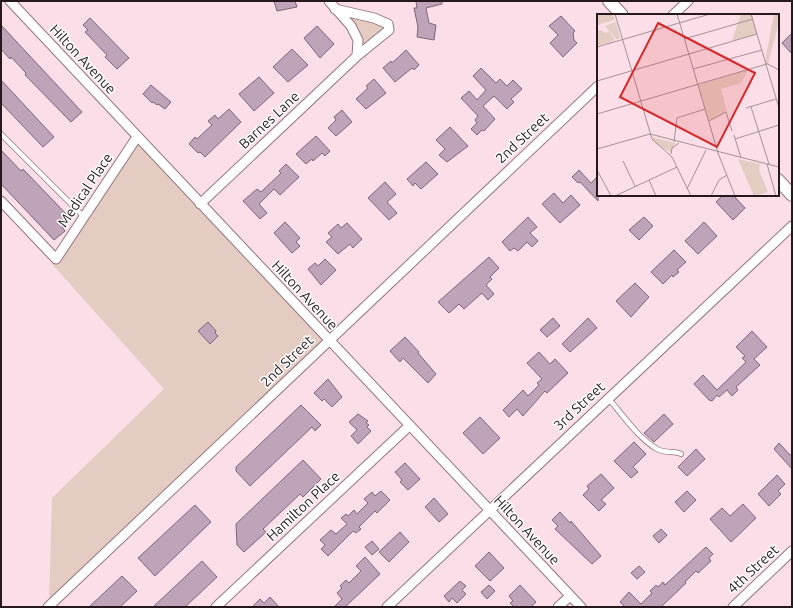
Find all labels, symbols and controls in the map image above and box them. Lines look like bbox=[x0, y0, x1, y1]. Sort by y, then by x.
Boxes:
inset map bbox=[597, 14, 779, 196]
street label: Hilton Avenue bbox=[47, 21, 119, 97]
street label: Barnes Lane bbox=[236, 88, 302, 152]
street label: 2nd Street bbox=[492, 109, 552, 166]
street label: Medical Place bbox=[54, 150, 116, 230]
street label: Hilton Avenue bbox=[269, 257, 341, 333]
street label: 2nd Street bbox=[258, 332, 317, 390]
street label: 3rd Street bbox=[550, 378, 608, 434]
street label: Hamilton Place bbox=[263, 468, 343, 544]
street label: Hilton Avenue bbox=[491, 492, 563, 568]
street label: 4th Street bbox=[724, 541, 782, 597]

